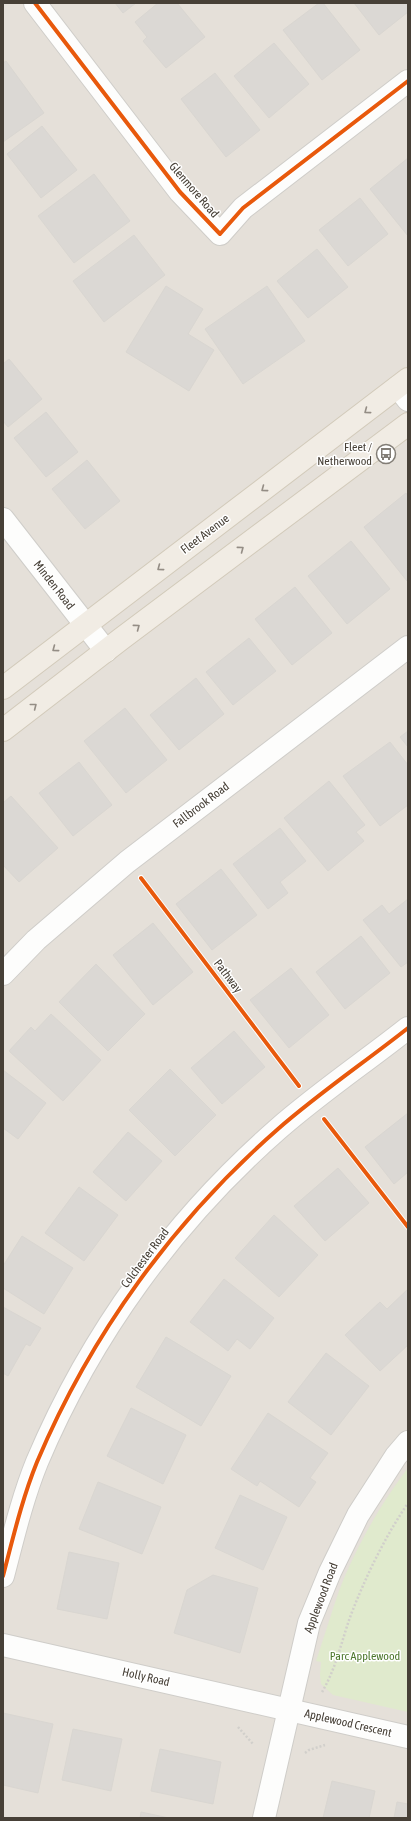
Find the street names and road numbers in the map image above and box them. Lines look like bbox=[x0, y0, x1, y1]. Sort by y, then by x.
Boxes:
street label: Glenmore Road bbox=[166, 160, 222, 220]
street label: Fleet Avenue bbox=[178, 511, 232, 557]
street label: Minden Road bbox=[31, 558, 77, 612]
street label: Fallbrook Road bbox=[170, 779, 232, 831]
street label: Pathway bbox=[211, 957, 245, 995]
street label: Colchester Road bbox=[118, 1225, 172, 1291]
street label: Applewood Road bbox=[301, 1561, 341, 1635]
street label: Holly Road bbox=[121, 1665, 171, 1689]
street label: Applewood Crescent bbox=[303, 1706, 394, 1740]

